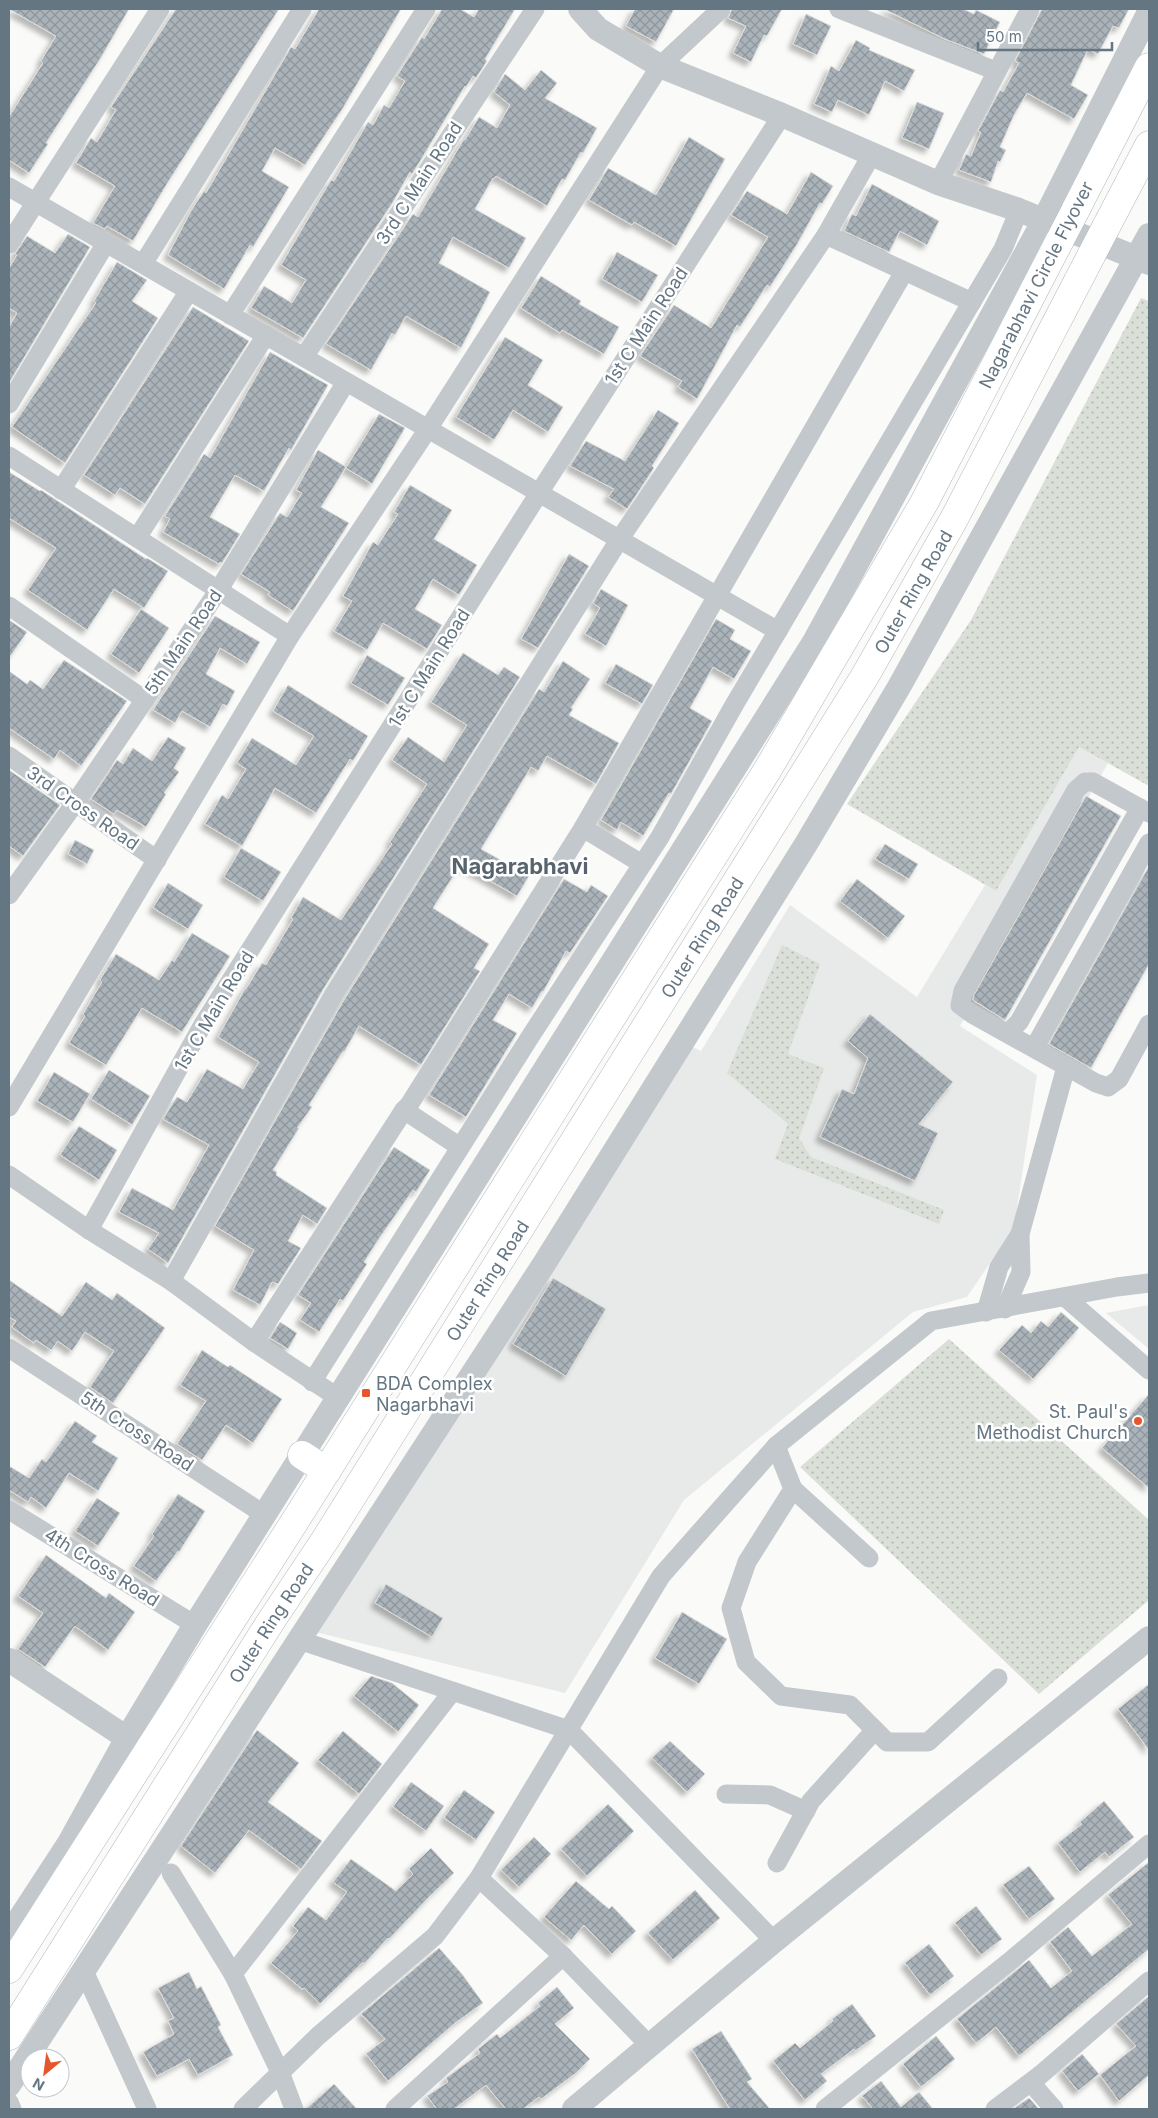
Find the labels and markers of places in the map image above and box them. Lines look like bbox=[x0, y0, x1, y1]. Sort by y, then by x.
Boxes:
place label: BDA Complex Nagarbhavi bbox=[376, 1373, 493, 1415]
marker: BDA Complex Nagarbhavi bbox=[360, 1387, 372, 1399]
place label: St. Paul's Methodist Church bbox=[976, 1401, 1128, 1443]
marker: St. Paul's Methodist Church bbox=[1132, 1415, 1144, 1427]

